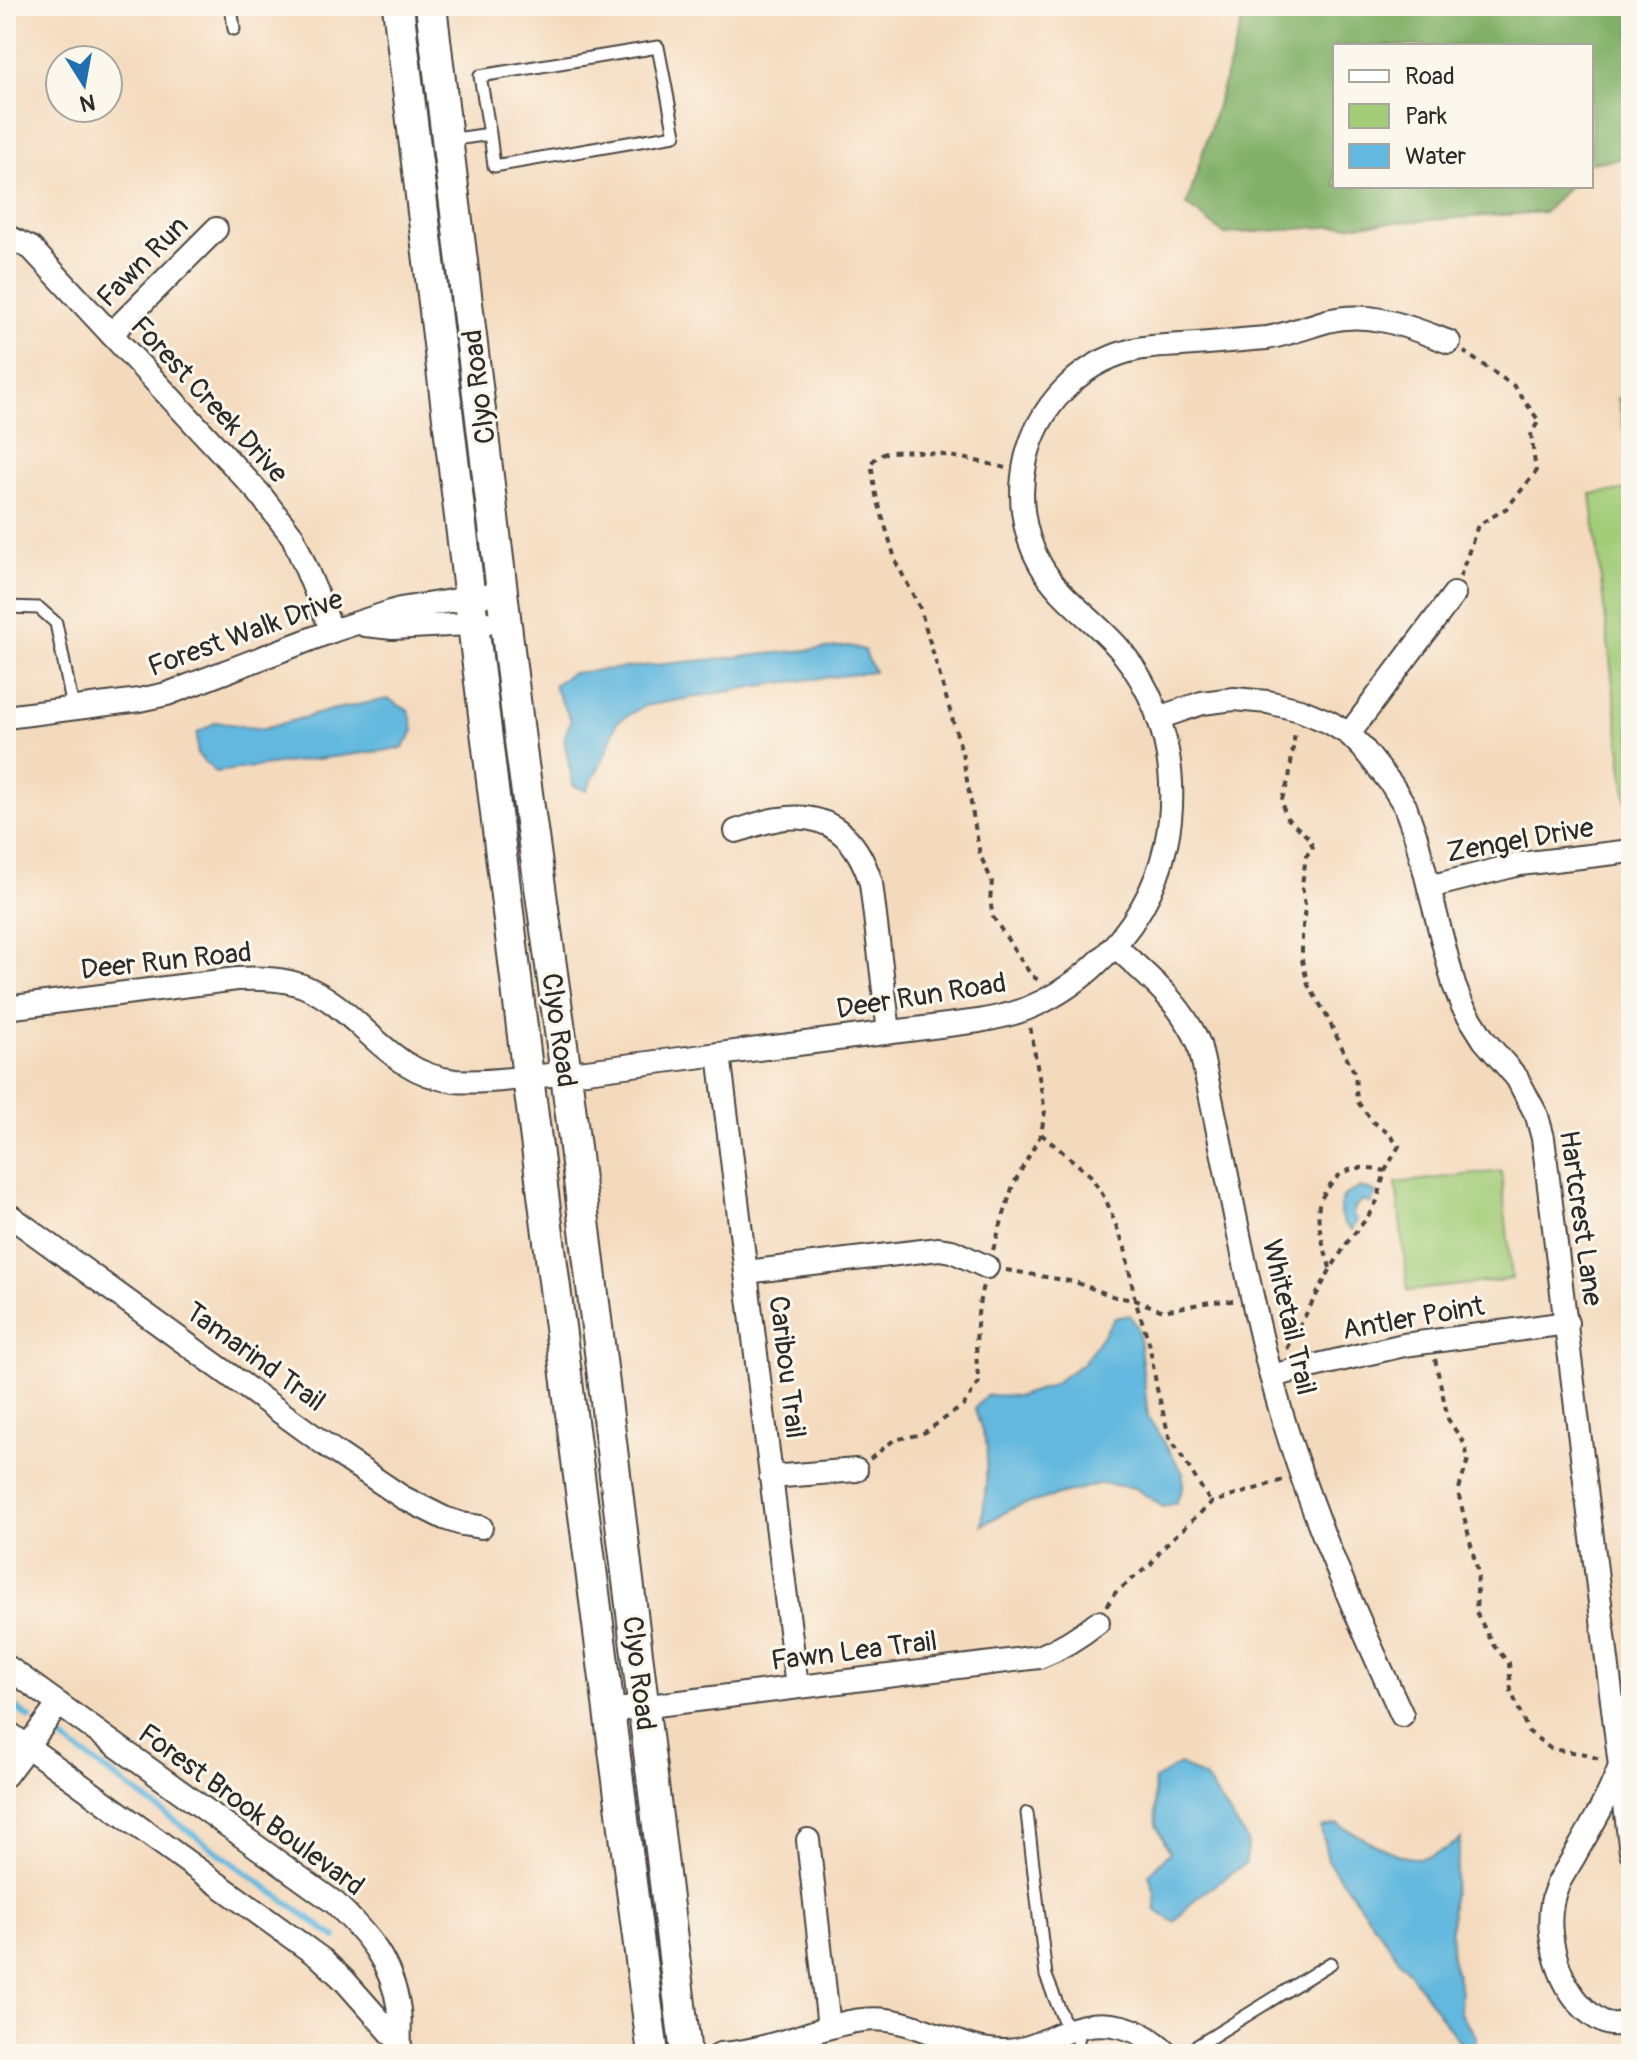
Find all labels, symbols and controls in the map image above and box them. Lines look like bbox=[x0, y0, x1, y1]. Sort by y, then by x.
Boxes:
north arrow bbox=[44, 44, 124, 124]
legend bbox=[1333, 44, 1593, 188]
text: Road bbox=[1405, 62, 1455, 91]
text: N bbox=[78, 87, 98, 118]
text: Park bbox=[1405, 102, 1447, 131]
text: Water bbox=[1405, 142, 1466, 171]
street label: Fawn Run bbox=[90, 209, 196, 315]
street label: Forest Creek Drive bbox=[123, 309, 295, 491]
street label: Clyo Road bbox=[455, 328, 504, 446]
street label: Forest Walk Drive bbox=[143, 582, 348, 685]
street label: Zengel Drive bbox=[1444, 810, 1597, 871]
street label: Deer Run Road bbox=[79, 935, 253, 988]
street label: Deer Run Road bbox=[834, 966, 1009, 1027]
street label: Clyo Road bbox=[533, 971, 584, 1090]
street label: Hartcrest Lane bbox=[1551, 1128, 1610, 1308]
street label: Whitetail Trail bbox=[1254, 1236, 1323, 1399]
street label: Antler Point bbox=[1340, 1289, 1488, 1348]
street label: Caribou Trail bbox=[760, 1294, 813, 1441]
street label: Tamarind Trail bbox=[178, 1295, 332, 1420]
street label: Clyo Road bbox=[614, 1614, 663, 1732]
street label: Fawn Lea Trail bbox=[769, 1624, 939, 1679]
street label: Forest Brook Boulevard bbox=[131, 1716, 371, 1904]

